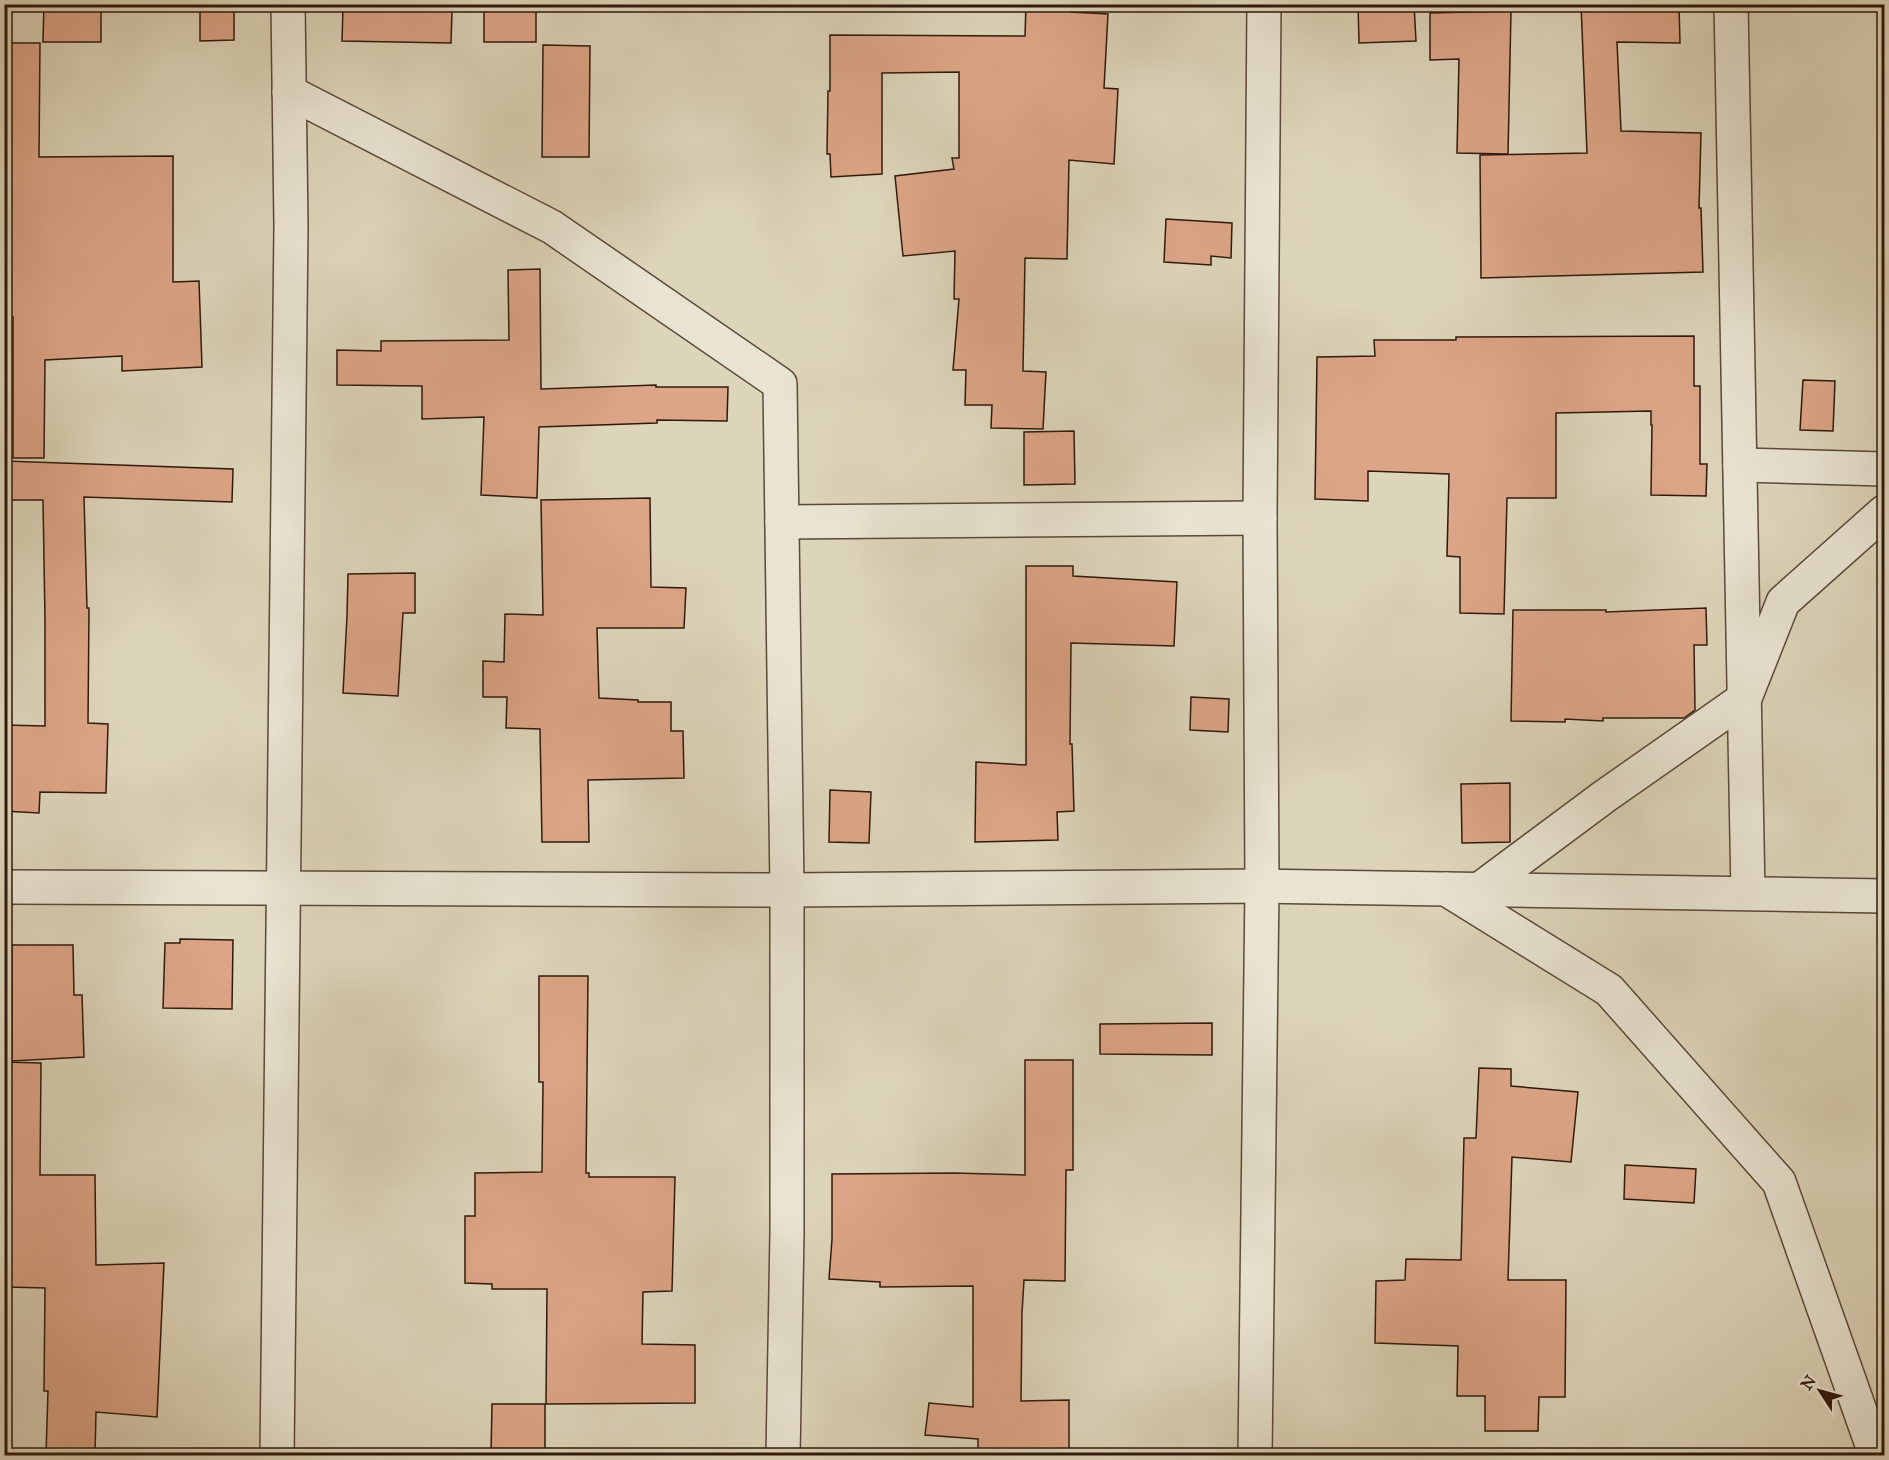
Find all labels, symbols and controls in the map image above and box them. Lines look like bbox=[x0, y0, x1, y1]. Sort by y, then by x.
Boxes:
north arrow bbox=[1790, 1361, 1850, 1421]
text: N bbox=[1797, 1371, 1820, 1394]

